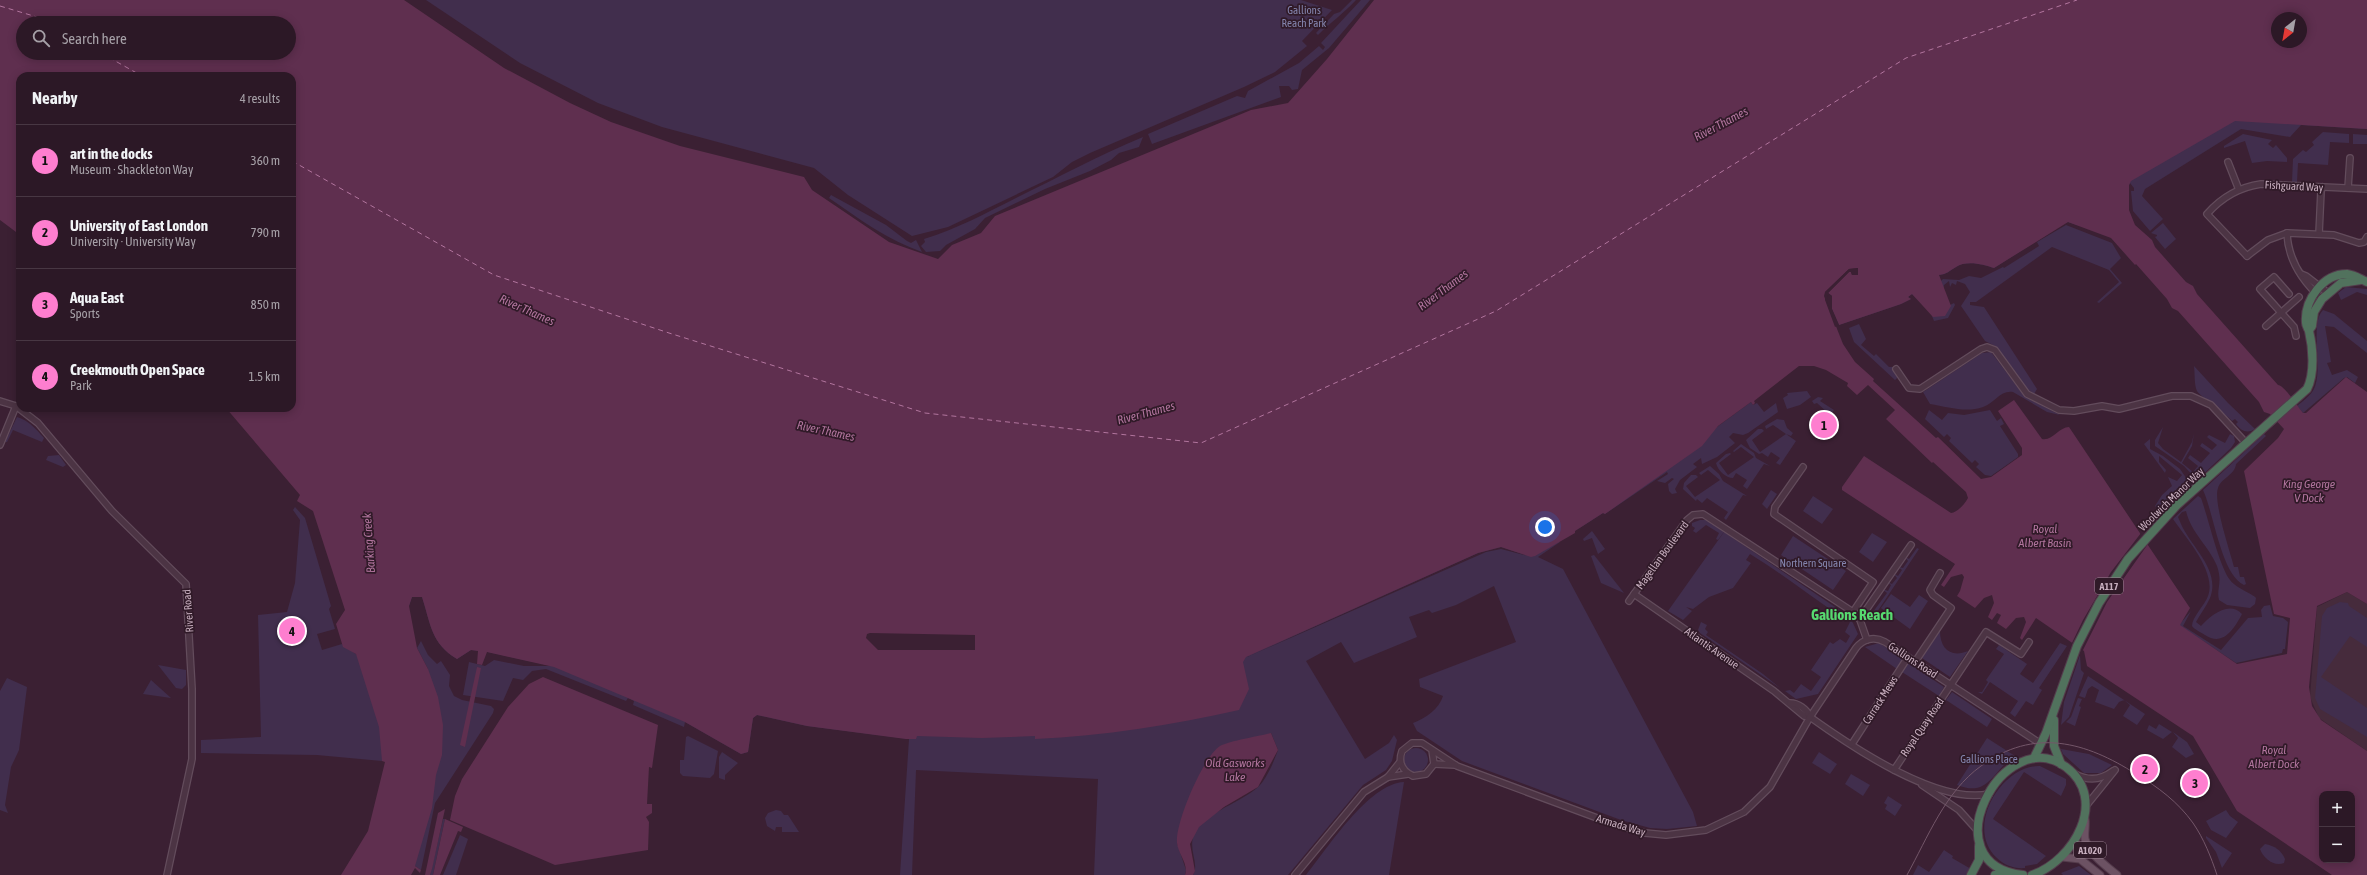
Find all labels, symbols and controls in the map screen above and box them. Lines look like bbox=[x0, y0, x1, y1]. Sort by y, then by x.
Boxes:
park label: Gallions Reach Park bbox=[1282, 4, 1327, 29]
north arrow bbox=[2271, 12, 2307, 48]
search box bbox=[16, 16, 296, 60]
icon: search bbox=[30, 27, 52, 49]
text: Search here bbox=[62, 30, 127, 47]
text: Nearby bbox=[32, 88, 78, 108]
text: 4 results bbox=[240, 91, 280, 106]
water label: River Thames bbox=[1692, 104, 1750, 144]
text: art in the docks bbox=[70, 145, 152, 162]
text: 1 bbox=[42, 153, 48, 168]
text: 360 m bbox=[251, 153, 280, 168]
text: Museum · Shackleton Way bbox=[70, 162, 193, 177]
street label: Fishguard Way bbox=[2264, 178, 2324, 194]
text: University of East London bbox=[70, 217, 208, 234]
text: 2 bbox=[42, 225, 48, 240]
text: 790 m bbox=[251, 225, 280, 240]
text: University · University Way bbox=[70, 234, 196, 249]
water label: River Thames bbox=[1415, 267, 1471, 313]
text: Aqua East bbox=[70, 289, 124, 306]
water label: River Thames bbox=[497, 292, 557, 328]
text: 3 bbox=[42, 297, 48, 312]
text: 850 m bbox=[251, 297, 280, 312]
text: Sports bbox=[70, 306, 100, 321]
text: Creekmouth Open Space bbox=[70, 361, 205, 378]
text: 4 bbox=[42, 369, 48, 384]
text: 1.5 km bbox=[249, 369, 280, 384]
text: Park bbox=[70, 378, 92, 393]
water label: River Thames bbox=[1116, 399, 1176, 427]
pin: 1 bbox=[1811, 410, 1837, 440]
water label: River Thames bbox=[796, 418, 856, 444]
street label: Woolwich Manor Way bbox=[2136, 465, 2206, 533]
water label: King George V Dock bbox=[2283, 477, 2336, 505]
water label: Barking Creek bbox=[360, 512, 378, 573]
your location bbox=[1535, 517, 1555, 537]
street label: Magellan Boulevard bbox=[1633, 519, 1691, 591]
water label: Royal Albert Basin bbox=[2018, 522, 2072, 550]
park label: Northern Square bbox=[1780, 557, 1846, 569]
road number: A117 bbox=[2095, 578, 2123, 594]
street label: River Road bbox=[181, 589, 195, 633]
district label: Gallions Reach bbox=[1811, 606, 1893, 623]
pin: 4 bbox=[279, 616, 305, 646]
street label: Atlantis Avenue bbox=[1683, 625, 1741, 671]
street label: Gallions Road bbox=[1886, 640, 1940, 680]
street label: Carrack Mews bbox=[1860, 674, 1900, 726]
street label: Royal Quay Road bbox=[1898, 695, 1946, 759]
water label: Royal Albert Dock bbox=[2248, 743, 2300, 771]
park label: Gallions Place bbox=[1960, 753, 2018, 765]
pin: 2 bbox=[2132, 754, 2158, 784]
water label: Old Gasworks Lake bbox=[1205, 756, 1265, 784]
pin: 3 bbox=[2182, 768, 2208, 798]
map controls bbox=[2319, 791, 2355, 863]
button: + bbox=[2319, 791, 2355, 827]
street label: Armada Way bbox=[1595, 812, 1647, 838]
button: − bbox=[2319, 827, 2355, 863]
road number: A1020 bbox=[2074, 842, 2106, 858]

